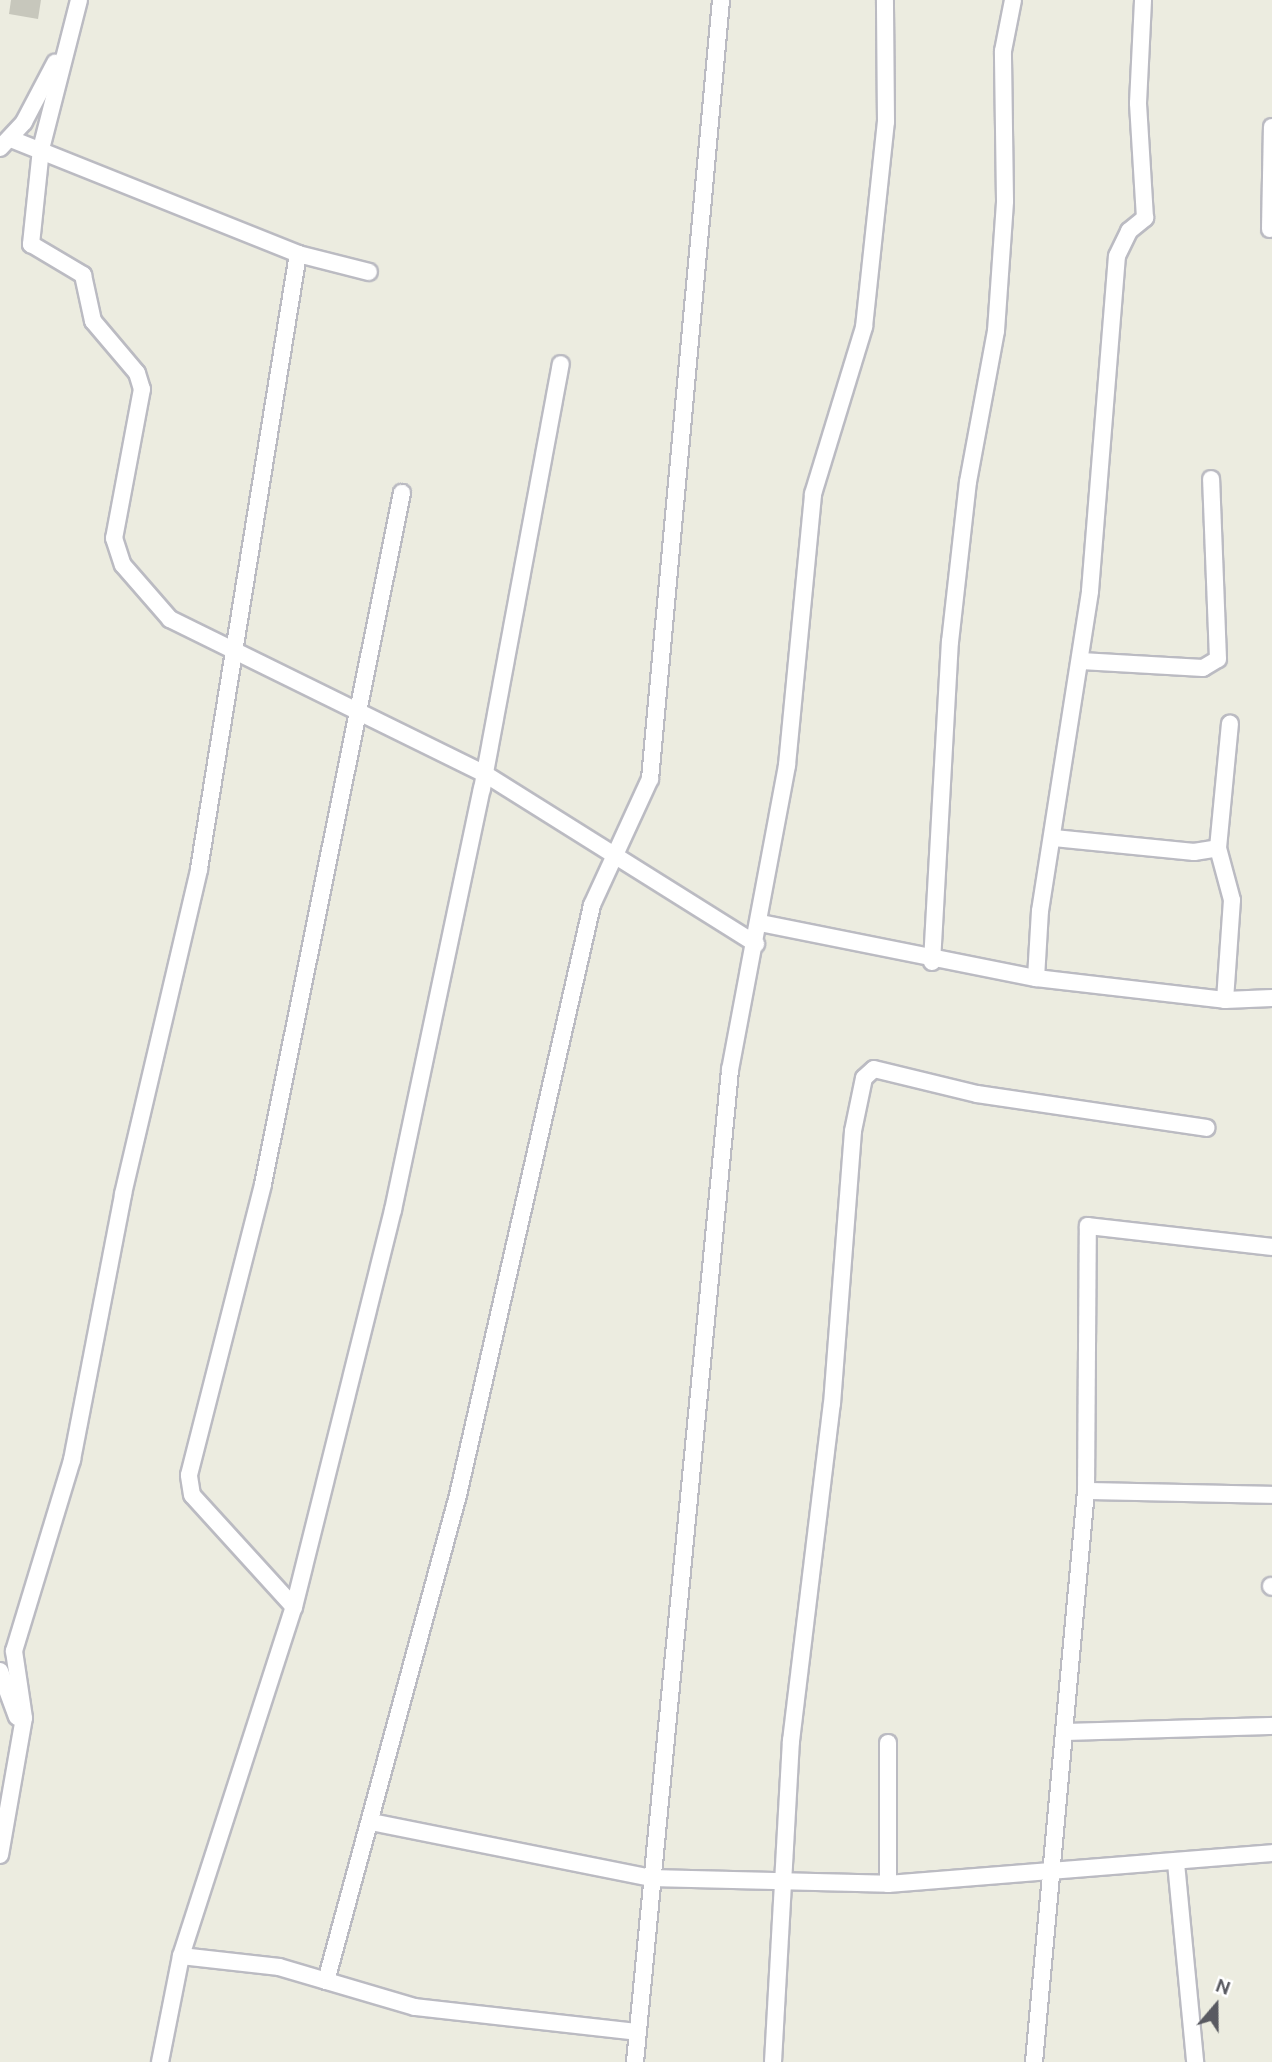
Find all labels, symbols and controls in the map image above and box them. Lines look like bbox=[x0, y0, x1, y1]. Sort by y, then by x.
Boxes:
north arrow bbox=[1181, 1971, 1251, 2041]
text: N bbox=[1213, 1974, 1234, 1999]

